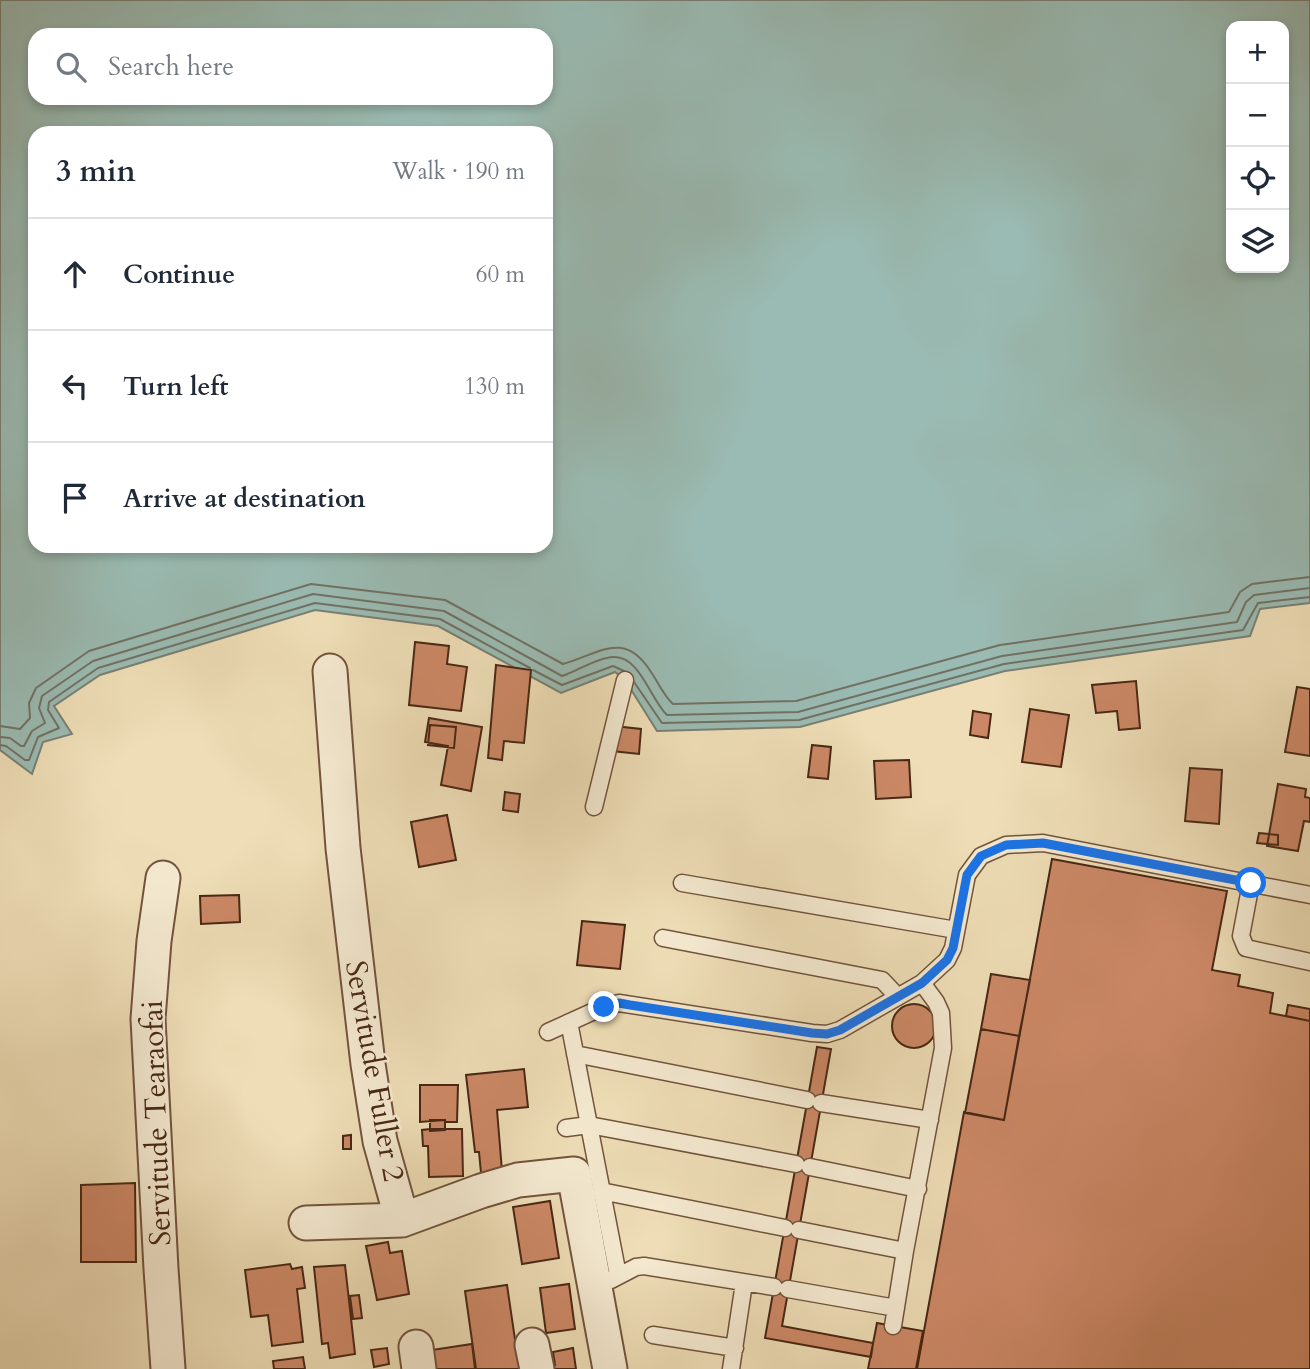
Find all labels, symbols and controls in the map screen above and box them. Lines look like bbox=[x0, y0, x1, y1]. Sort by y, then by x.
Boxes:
map controls bbox=[1226, 21, 1289, 273]
button: + bbox=[1226, 21, 1289, 84]
search box bbox=[28, 28, 553, 105]
icon: search bbox=[52, 48, 90, 86]
text: Search here bbox=[108, 49, 234, 84]
button: − bbox=[1226, 84, 1289, 147]
button: locate bbox=[1226, 147, 1289, 210]
text: 3 min bbox=[56, 151, 136, 192]
text: Walk · 190 m bbox=[392, 156, 525, 187]
button: layers bbox=[1226, 210, 1289, 273]
icon: ahead bbox=[56, 255, 94, 293]
text: Continue bbox=[123, 257, 235, 292]
text: 60 m bbox=[476, 259, 525, 290]
icon: left bbox=[56, 367, 94, 405]
text: Turn left bbox=[123, 369, 228, 404]
text: 130 m bbox=[464, 371, 525, 402]
icon: arrive bbox=[56, 479, 94, 517]
text: Arrive at destination bbox=[123, 481, 366, 516]
route start bbox=[1235, 867, 1266, 898]
street label: Servitude Fuller 2 bbox=[335, 957, 414, 1185]
route end bbox=[588, 991, 619, 1022]
street label: Servitude Tearaofai bbox=[132, 999, 181, 1247]

